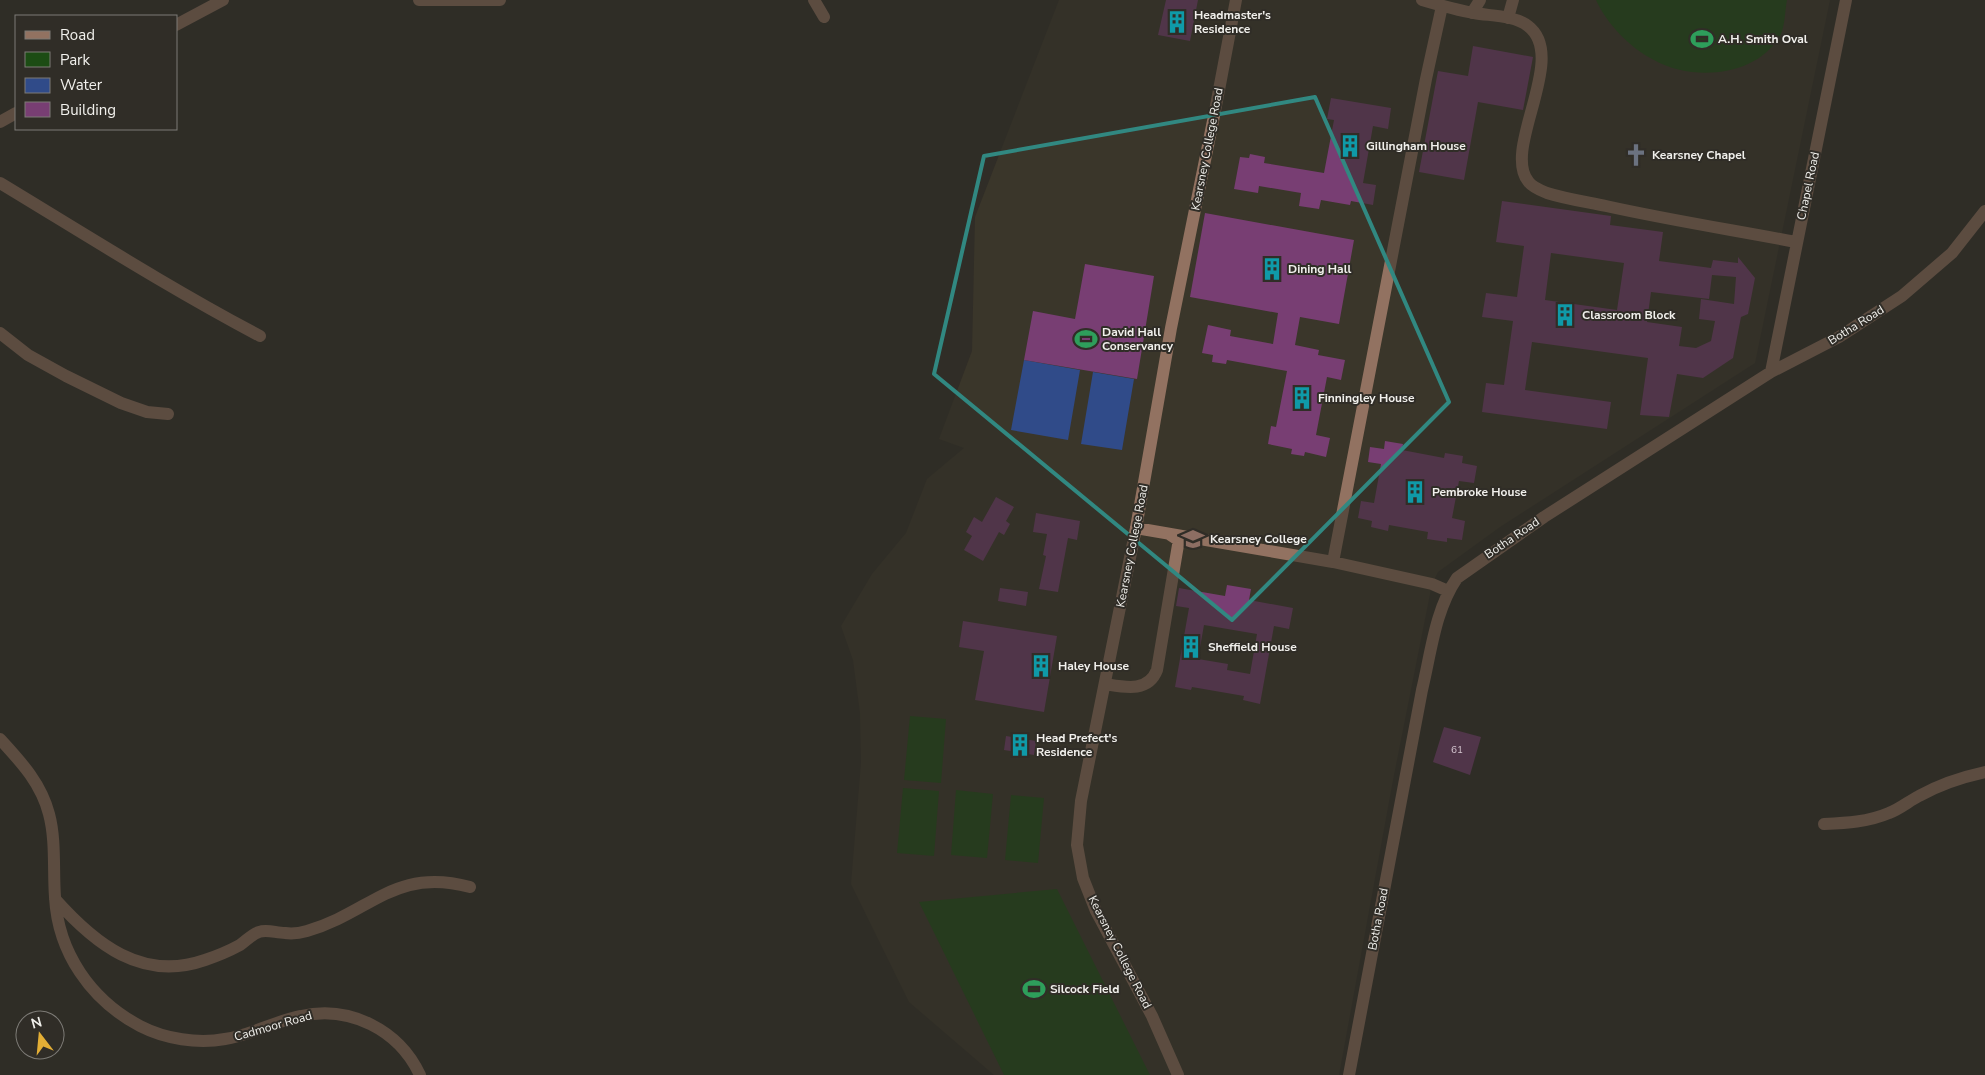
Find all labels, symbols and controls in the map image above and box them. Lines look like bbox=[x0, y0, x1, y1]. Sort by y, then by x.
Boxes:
place label: Headmaster's Residence bbox=[1194, 7, 1271, 37]
building icon: Headmaster's Residence bbox=[1164, 9, 1190, 35]
legend bbox=[15, 15, 178, 130]
text: Road bbox=[60, 25, 95, 45]
sports icon: A.H. Smith Oval bbox=[1689, 26, 1715, 52]
place label: A.H. Smith Oval bbox=[1718, 31, 1808, 47]
text: Park bbox=[60, 50, 90, 70]
text: Water bbox=[60, 75, 103, 95]
street label: Kearsney College Road bbox=[1187, 86, 1227, 212]
text: Building bbox=[60, 100, 116, 120]
building icon: Gillingham House bbox=[1337, 133, 1363, 159]
place label: Gillingham House bbox=[1366, 138, 1466, 154]
church icon: Kearsney Chapel bbox=[1623, 142, 1649, 168]
place label: Kearsney Chapel bbox=[1652, 147, 1746, 163]
street label: Chapel Road bbox=[1793, 150, 1823, 222]
building icon: Dining Hall bbox=[1259, 256, 1285, 282]
place label: Dining Hall bbox=[1288, 261, 1351, 277]
street label: Botha Road bbox=[1825, 301, 1887, 349]
building icon: Classroom Block bbox=[1552, 302, 1578, 328]
place label: Classroom Block bbox=[1582, 307, 1676, 323]
place label: David Hall Conservancy bbox=[1102, 324, 1174, 354]
sports icon: David Hall Conservancy bbox=[1073, 326, 1099, 352]
building icon: Finningley House bbox=[1289, 385, 1315, 411]
place label: Finningley House bbox=[1318, 390, 1415, 406]
building icon: Pembroke House bbox=[1402, 479, 1428, 505]
street label: Kearsney College Road bbox=[1112, 483, 1152, 609]
place label: Pembroke House bbox=[1432, 484, 1527, 500]
street label: Botha Road bbox=[1481, 514, 1543, 562]
school or university icon: Kearsney College bbox=[1180, 526, 1206, 552]
place label: Kearsney College bbox=[1210, 531, 1307, 547]
building icon: Sheffield House bbox=[1178, 634, 1204, 660]
place label: Sheffield House bbox=[1208, 639, 1297, 655]
building icon: Haley House bbox=[1028, 653, 1054, 679]
place label: Haley House bbox=[1058, 658, 1130, 674]
place label: Head Prefect's Residence bbox=[1036, 730, 1117, 760]
building icon: Head Prefect's Residence bbox=[1007, 732, 1033, 758]
house number: 61 bbox=[1451, 743, 1463, 757]
street label: Botha Road bbox=[1364, 886, 1392, 952]
street label: Kearsney College Road bbox=[1085, 893, 1155, 1011]
sports icon: Silcock Field bbox=[1021, 976, 1047, 1002]
place label: Silcock Field bbox=[1050, 981, 1119, 997]
street label: Cadmoor Road bbox=[232, 1007, 314, 1045]
north arrow bbox=[15, 1010, 65, 1060]
text: N bbox=[29, 1012, 44, 1034]

